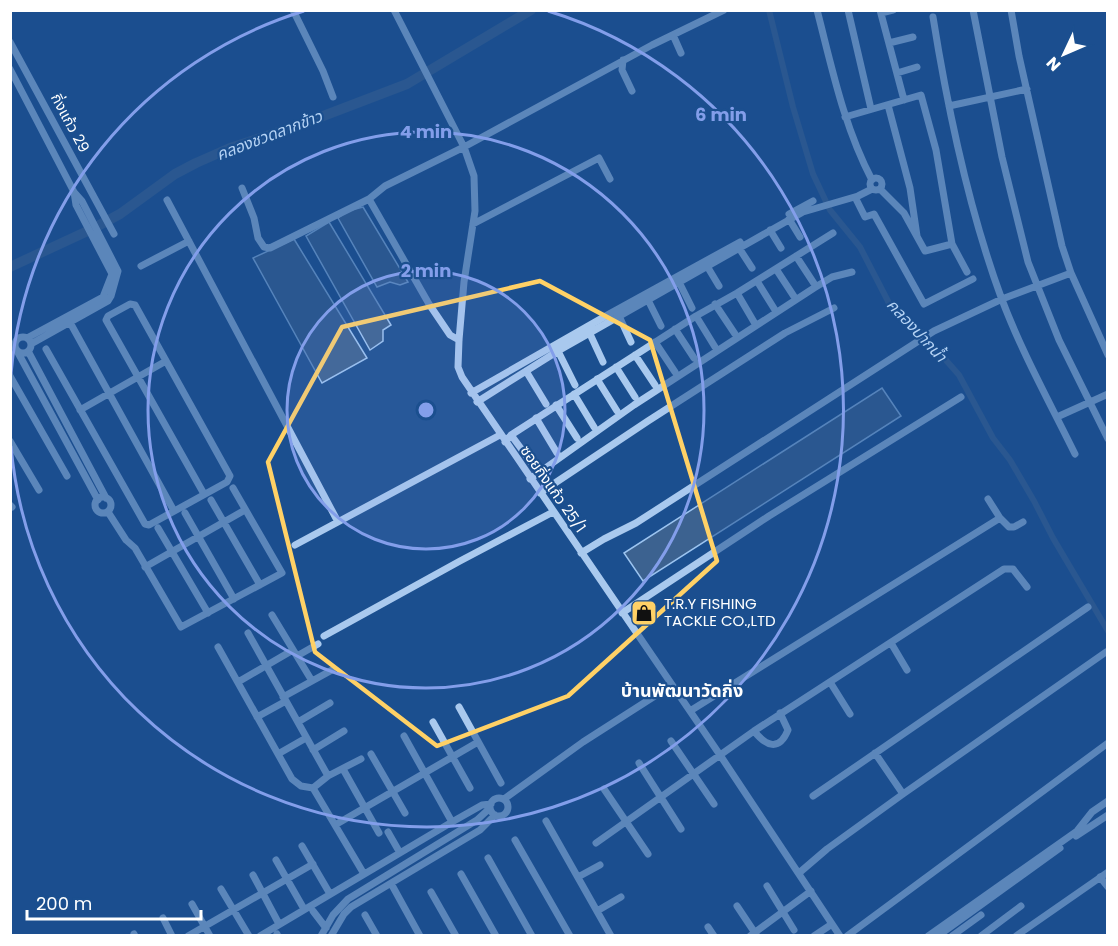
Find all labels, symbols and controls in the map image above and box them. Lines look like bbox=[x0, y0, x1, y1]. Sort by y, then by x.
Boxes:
north arrow bbox=[1034, 24, 1094, 84]
text: N bbox=[1041, 52, 1066, 76]
street label: กิ่งแก้ว 29 bbox=[46, 90, 95, 156]
text: 6 min bbox=[695, 102, 747, 127]
water label: คลองชวดลากข้าว bbox=[213, 104, 326, 166]
text: 4 min bbox=[400, 119, 452, 144]
text: 2 min bbox=[401, 258, 451, 283]
water label: คลองปากน้ำ bbox=[881, 294, 953, 368]
centre of rings bbox=[416, 400, 436, 420]
street label: ซอยกิ่งแก้ว 25/1 bbox=[516, 441, 591, 536]
place label: T.R.Y FISHING TACKLE CO.,LTD bbox=[664, 593, 776, 631]
shop icon: T.R.Y FISHING TACKLE CO.,LTD bbox=[629, 598, 659, 628]
district label: บ้านพัฒนาวัดกิ่ง bbox=[621, 678, 743, 703]
scale bar bbox=[27, 883, 201, 921]
text: 200 m bbox=[36, 891, 92, 916]

